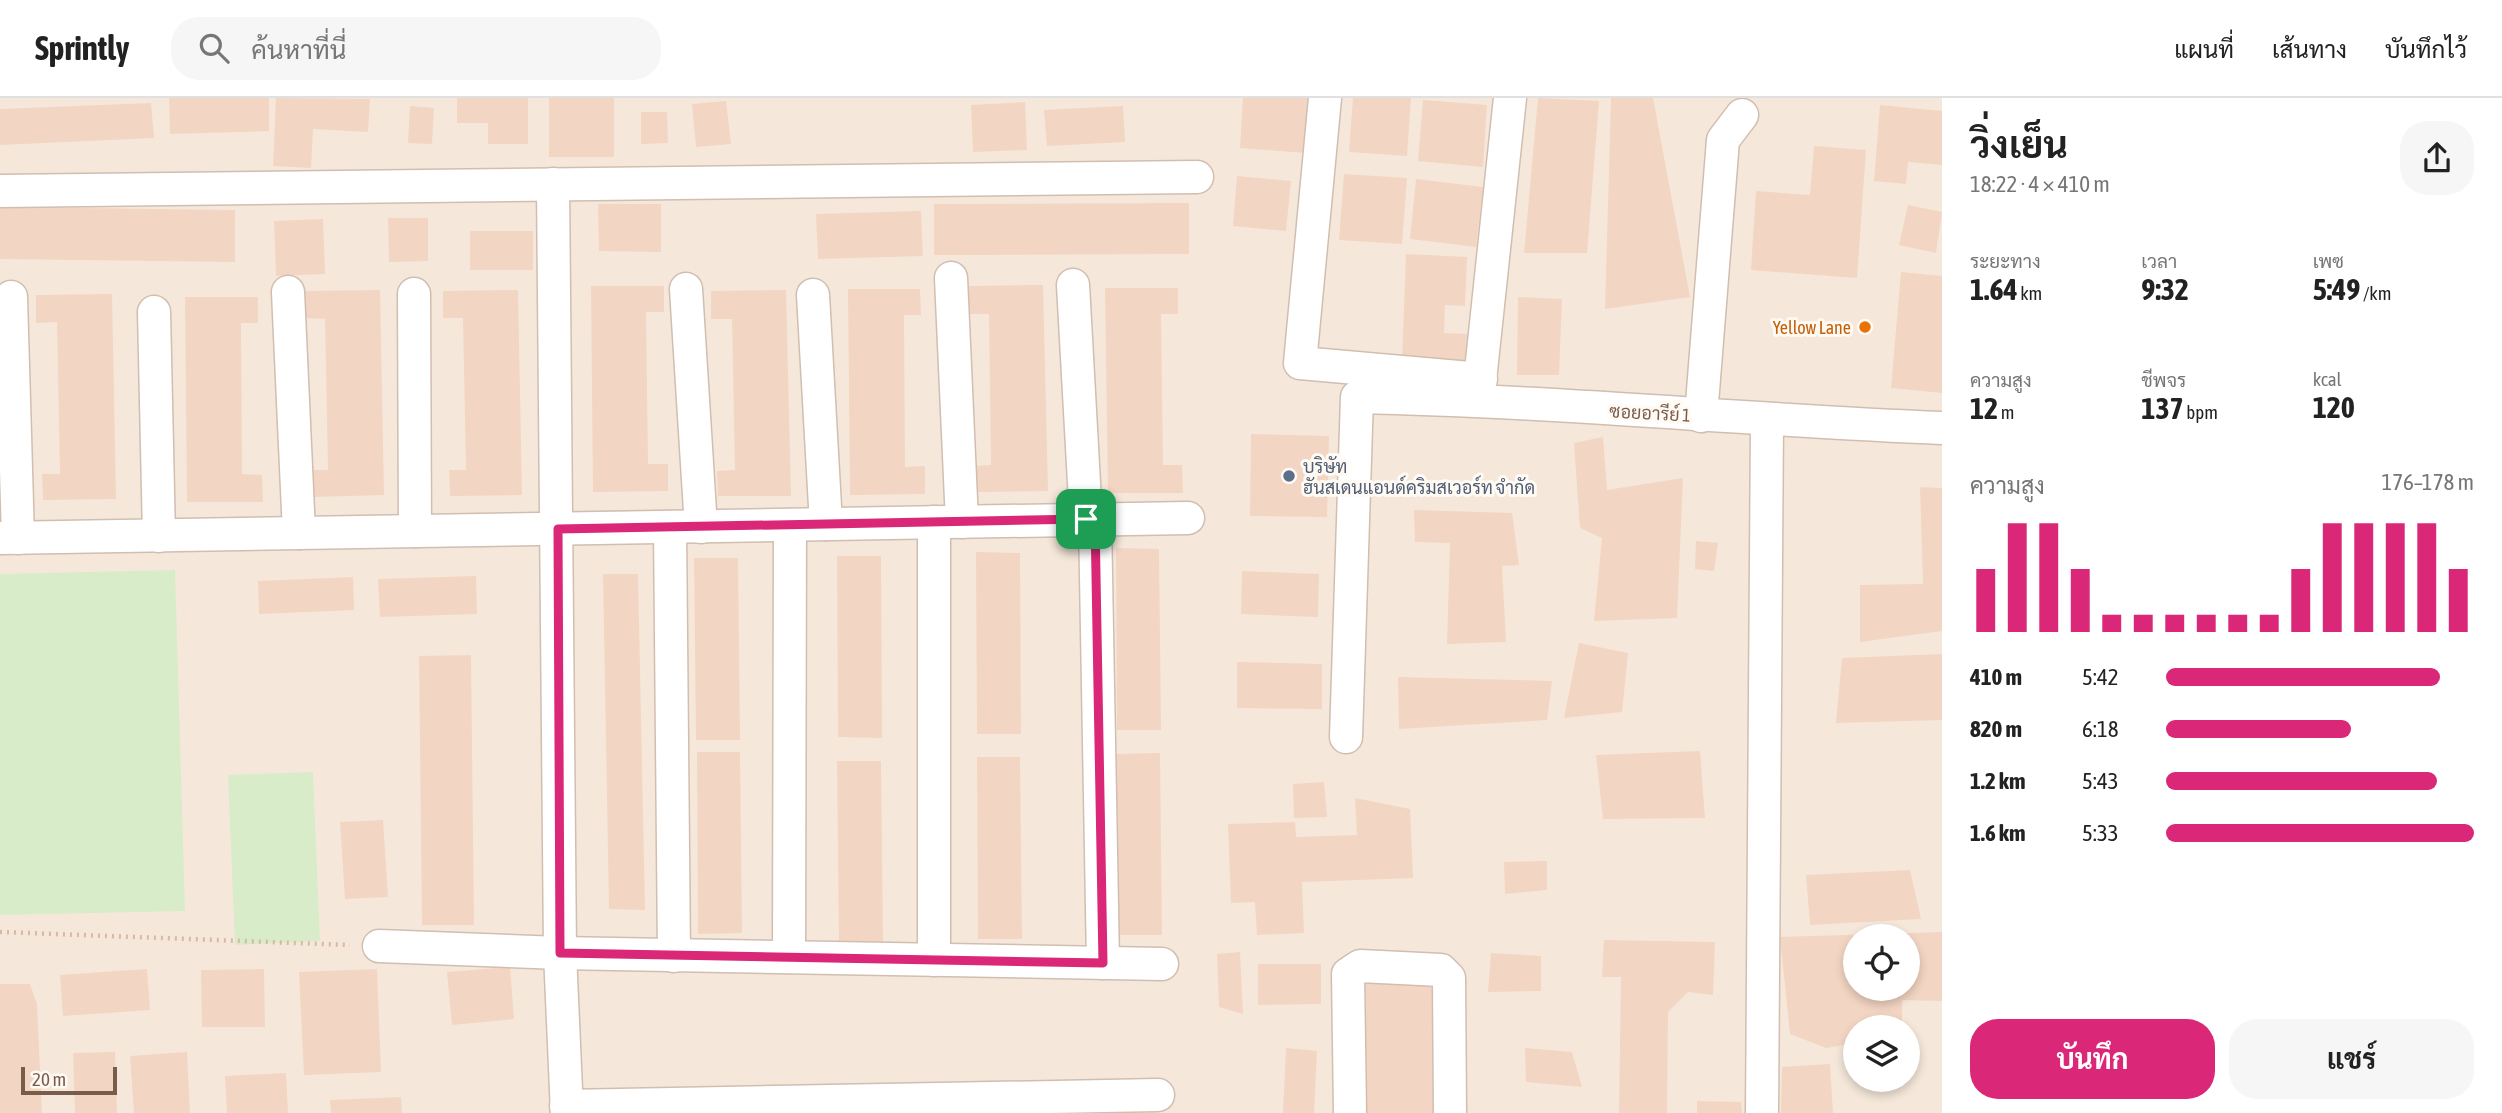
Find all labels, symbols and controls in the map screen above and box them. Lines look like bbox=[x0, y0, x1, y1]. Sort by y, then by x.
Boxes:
search box bbox=[171, 17, 661, 80]
text: Sprintly bbox=[35, 29, 129, 67]
icon: search bbox=[195, 29, 233, 67]
text: ค้นหาที่นี่ bbox=[251, 35, 346, 65]
text: แผนที่ bbox=[2174, 36, 2234, 63]
text: เส้นทาง bbox=[2272, 36, 2347, 63]
text: บันทึกไว้ bbox=[2385, 36, 2467, 63]
button: share bbox=[2400, 121, 2474, 195]
text: วิ่งเย็น bbox=[1970, 123, 2068, 166]
text: 18:22 · 4 × 410 m bbox=[1970, 171, 2110, 197]
text: ระยะทาง bbox=[1970, 250, 2041, 272]
text: เวลา bbox=[2141, 250, 2177, 272]
text: เพซ bbox=[2313, 250, 2344, 272]
text: 1.64 bbox=[1970, 272, 2018, 306]
text: 9:32 bbox=[2141, 272, 2189, 306]
text: 5:49 bbox=[2313, 272, 2360, 306]
text: km bbox=[2018, 282, 2042, 304]
text: /km bbox=[2360, 282, 2391, 304]
place label: Yellow Lane bbox=[1773, 317, 1851, 338]
marker: Yellow Lane bbox=[1857, 319, 1873, 335]
text: kcal bbox=[2313, 368, 2342, 390]
text: ความสูง bbox=[1970, 369, 2032, 391]
text: ชีพจร bbox=[2141, 369, 2186, 391]
text: 120 bbox=[2313, 390, 2355, 424]
text: 12 bbox=[1970, 391, 1998, 425]
text: 137 bbox=[2141, 391, 2184, 425]
street label: ซอยอารีย์ 1 bbox=[1609, 398, 1691, 426]
text: m bbox=[1998, 401, 2015, 423]
text: bpm bbox=[2184, 401, 2218, 423]
place label: บริษัท ฮันสเดนแอนด์คริมสเวอร์ท จำกัด bbox=[1303, 456, 1535, 498]
marker: บริษัท ฮันสเดนแอนด์คริมสเวอร์ท จำกัด bbox=[1281, 468, 1297, 484]
text: 176–178 m bbox=[2381, 469, 2474, 495]
text: ความสูง bbox=[1970, 473, 2045, 499]
pin bbox=[1056, 489, 1116, 549]
icon: arrive bbox=[1067, 500, 1105, 538]
text: 410 m bbox=[1970, 664, 2022, 690]
text: 5:42 bbox=[2082, 664, 2119, 690]
text: 820 m bbox=[1970, 716, 2022, 742]
text: 6:18 bbox=[2082, 716, 2119, 742]
text: 1.2 km bbox=[1970, 768, 2026, 794]
text: 5:43 bbox=[2082, 768, 2119, 794]
text: 1.6 km bbox=[1970, 820, 2026, 846]
text: 5:33 bbox=[2082, 820, 2119, 846]
map controls bbox=[1843, 924, 1920, 1092]
button: locate bbox=[1843, 924, 1920, 1001]
button: layers bbox=[1843, 1015, 1920, 1092]
button: บันทึก bbox=[1970, 1019, 2215, 1099]
button: แชร์ bbox=[2229, 1019, 2474, 1099]
scale bar bbox=[21, 1064, 117, 1096]
text: 20 m bbox=[32, 1068, 66, 1090]

